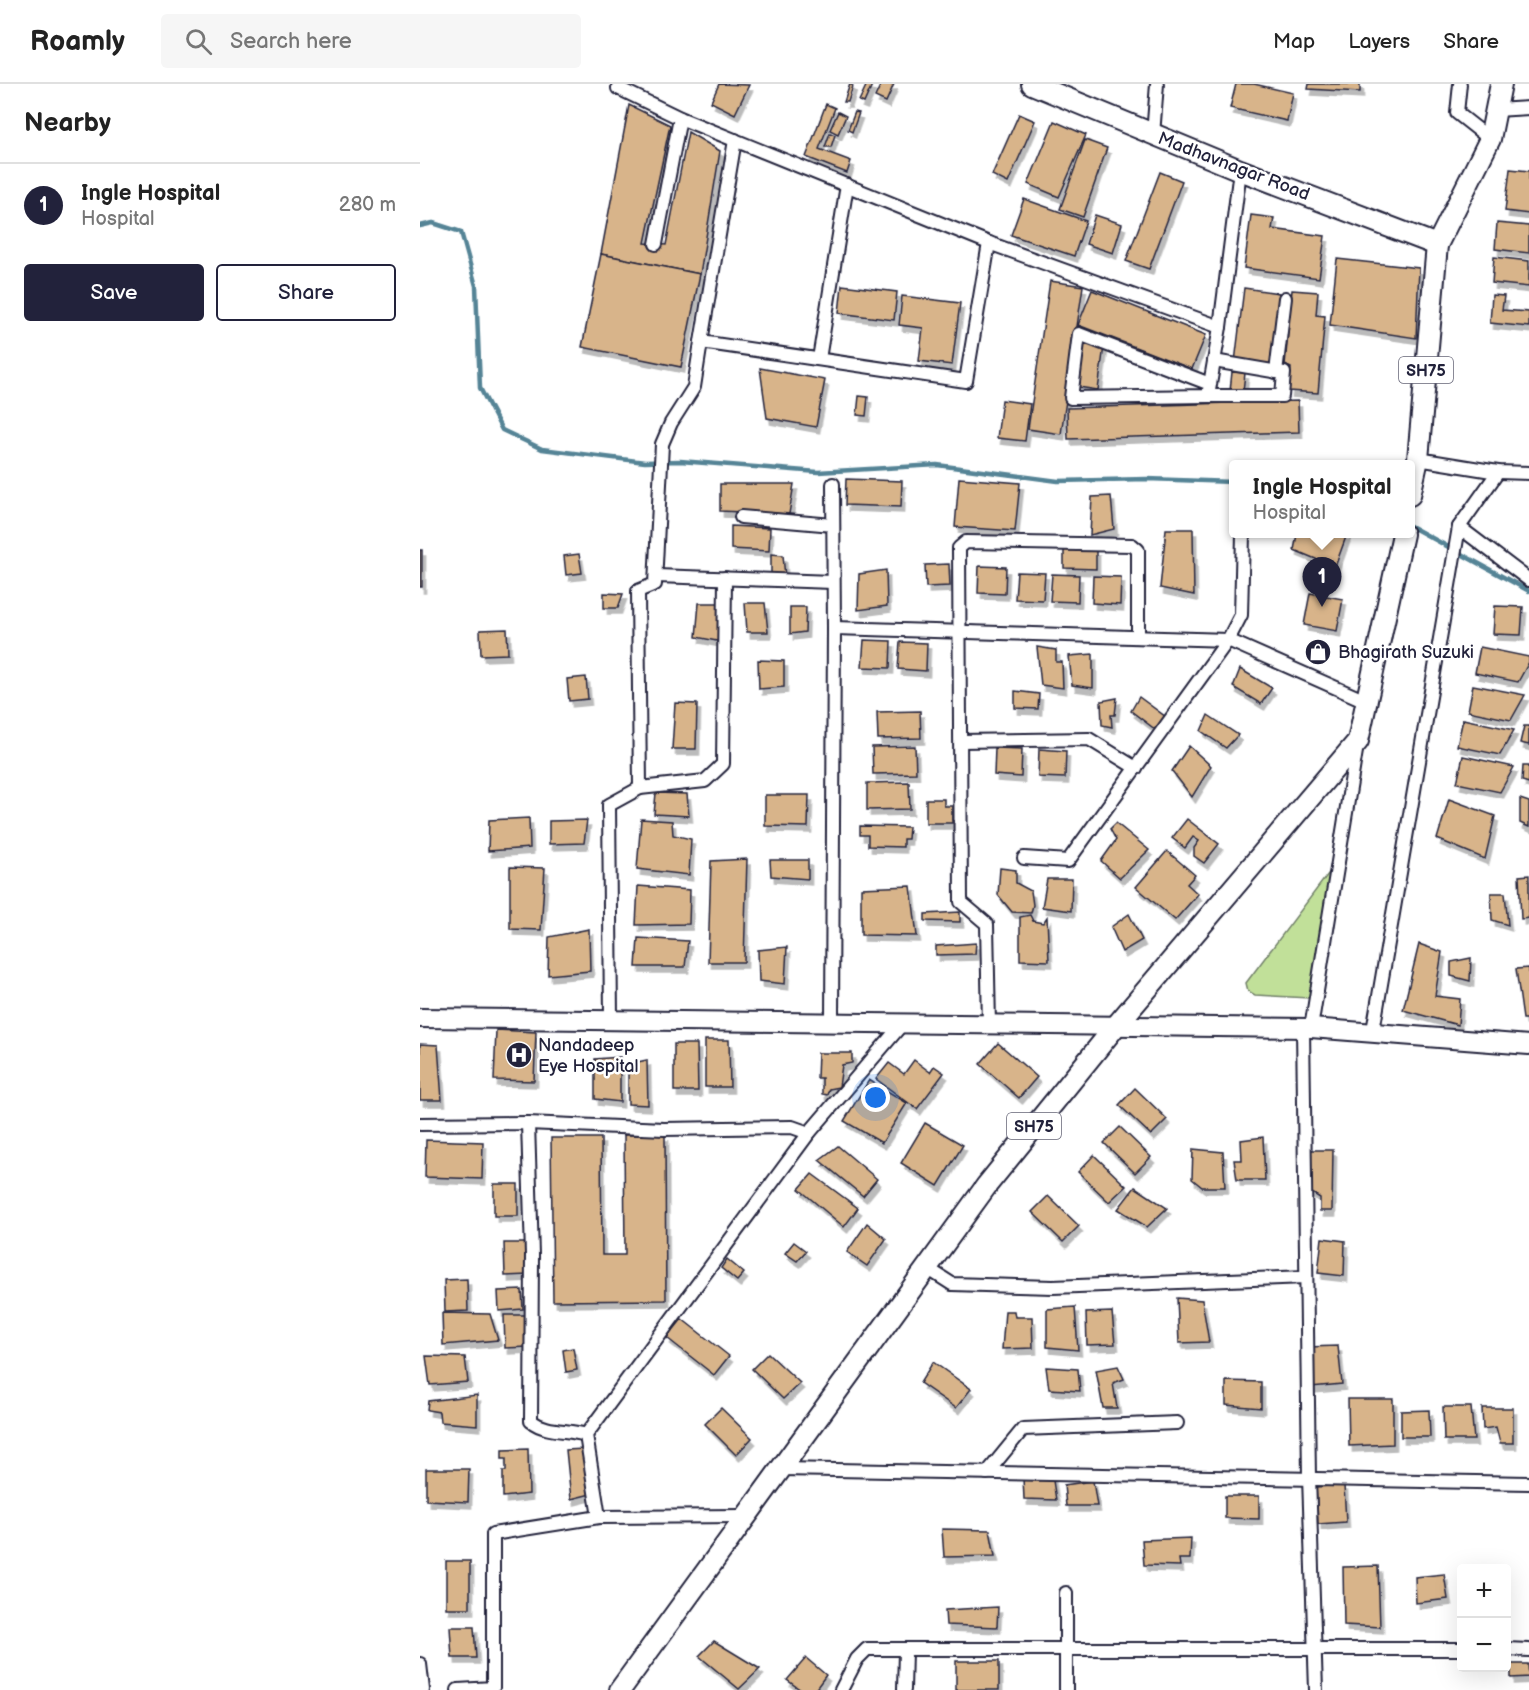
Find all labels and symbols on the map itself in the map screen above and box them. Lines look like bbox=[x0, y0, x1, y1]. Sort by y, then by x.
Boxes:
street label: Madhavnagar Road bbox=[1155, 128, 1313, 205]
road number: SH75 bbox=[1399, 357, 1453, 383]
pin: 1 bbox=[1302, 558, 1342, 607]
shop icon: Bhagirath Suzuki bbox=[1303, 637, 1333, 667]
place label: Bhagirath Suzuki bbox=[1338, 642, 1474, 663]
place label: Nandadeep Eye Hospital bbox=[538, 1035, 639, 1077]
hospital icon: Nandadeep Eye Hospital bbox=[504, 1040, 534, 1070]
your location bbox=[861, 1083, 890, 1112]
road number: SH75 bbox=[1007, 1113, 1061, 1139]

